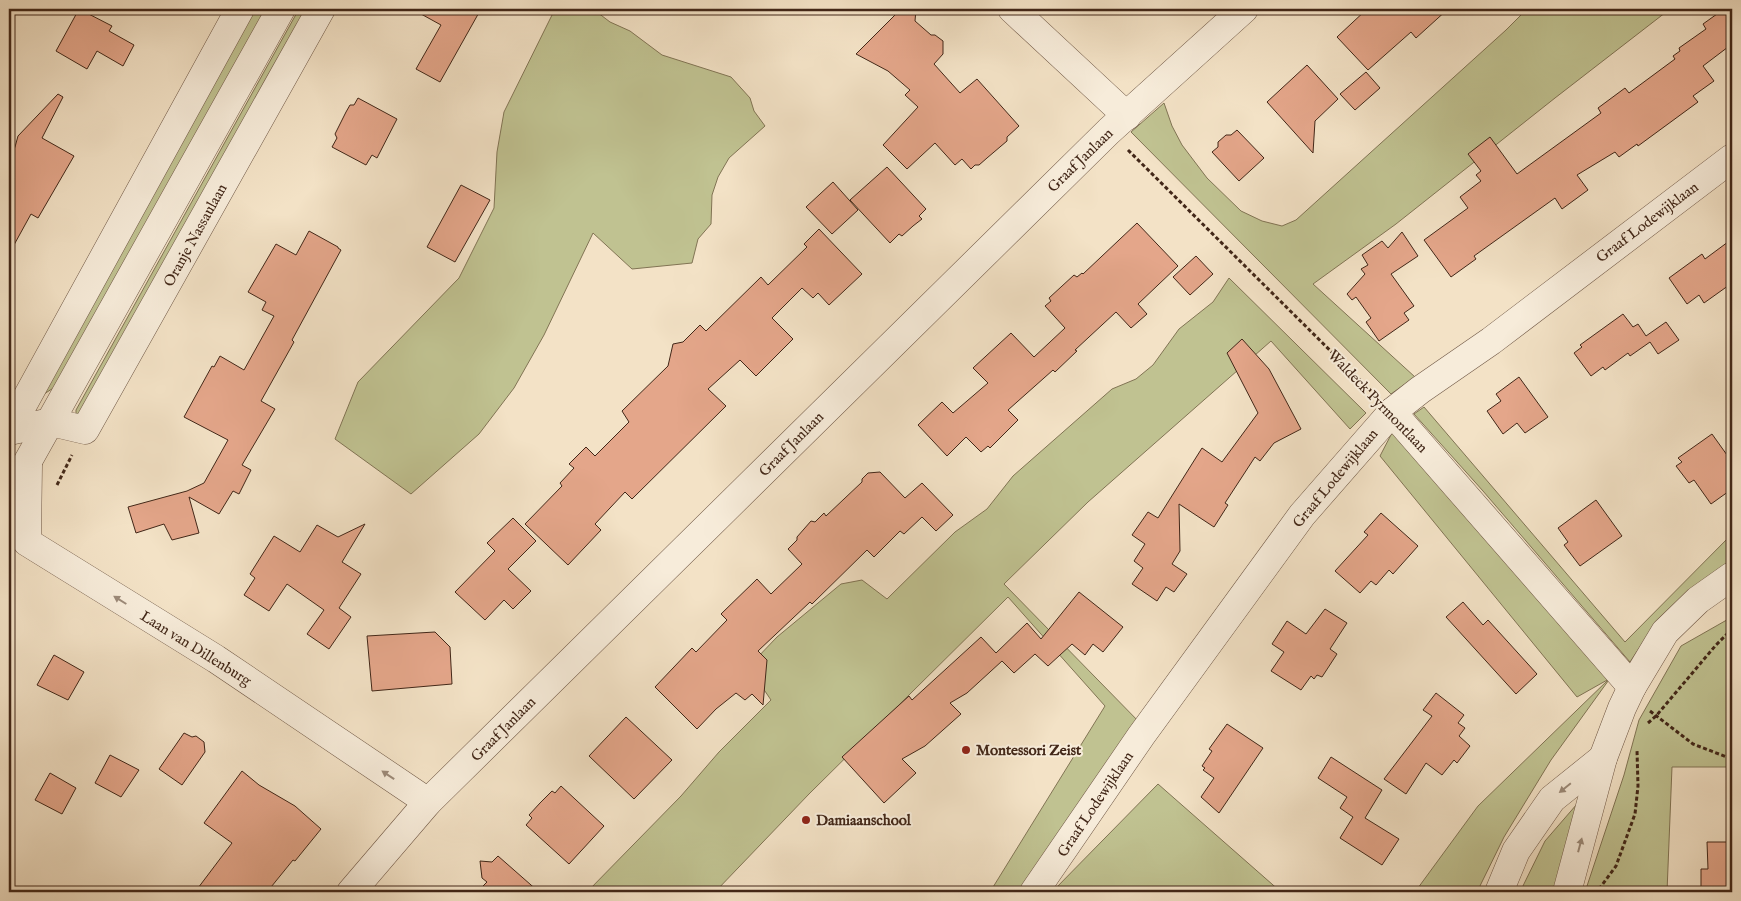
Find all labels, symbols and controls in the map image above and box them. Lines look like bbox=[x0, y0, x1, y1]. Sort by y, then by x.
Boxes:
street label: Graaf Janlaan bbox=[1043, 124, 1117, 196]
street label: Graaf Lodewijklaan bbox=[1592, 178, 1702, 267]
street label: Oranje Nassaulaan bbox=[159, 180, 232, 290]
street label: Waldeck Pyrmontlaan bbox=[1324, 346, 1432, 457]
street label: Graaf Janlaan bbox=[755, 408, 828, 481]
street label: Graaf Lodewijklaan bbox=[1288, 425, 1382, 532]
one-way arrow bbox=[114, 596, 127, 605]
street label: Laan van Dillenburg bbox=[137, 607, 256, 691]
street label: Graaf Janlaan bbox=[467, 693, 540, 766]
place label: Montessori Zeist bbox=[976, 741, 1082, 760]
marker: Montessori Zeist bbox=[960, 744, 972, 756]
street label: Graaf Lodewijklaan bbox=[1053, 748, 1138, 861]
one-way arrow bbox=[381, 770, 395, 780]
one-way arrow bbox=[1559, 783, 1572, 794]
place label: Damiaanschool bbox=[816, 811, 912, 830]
marker: Damiaanschool bbox=[800, 814, 812, 826]
one-way arrow bbox=[1576, 838, 1584, 853]

